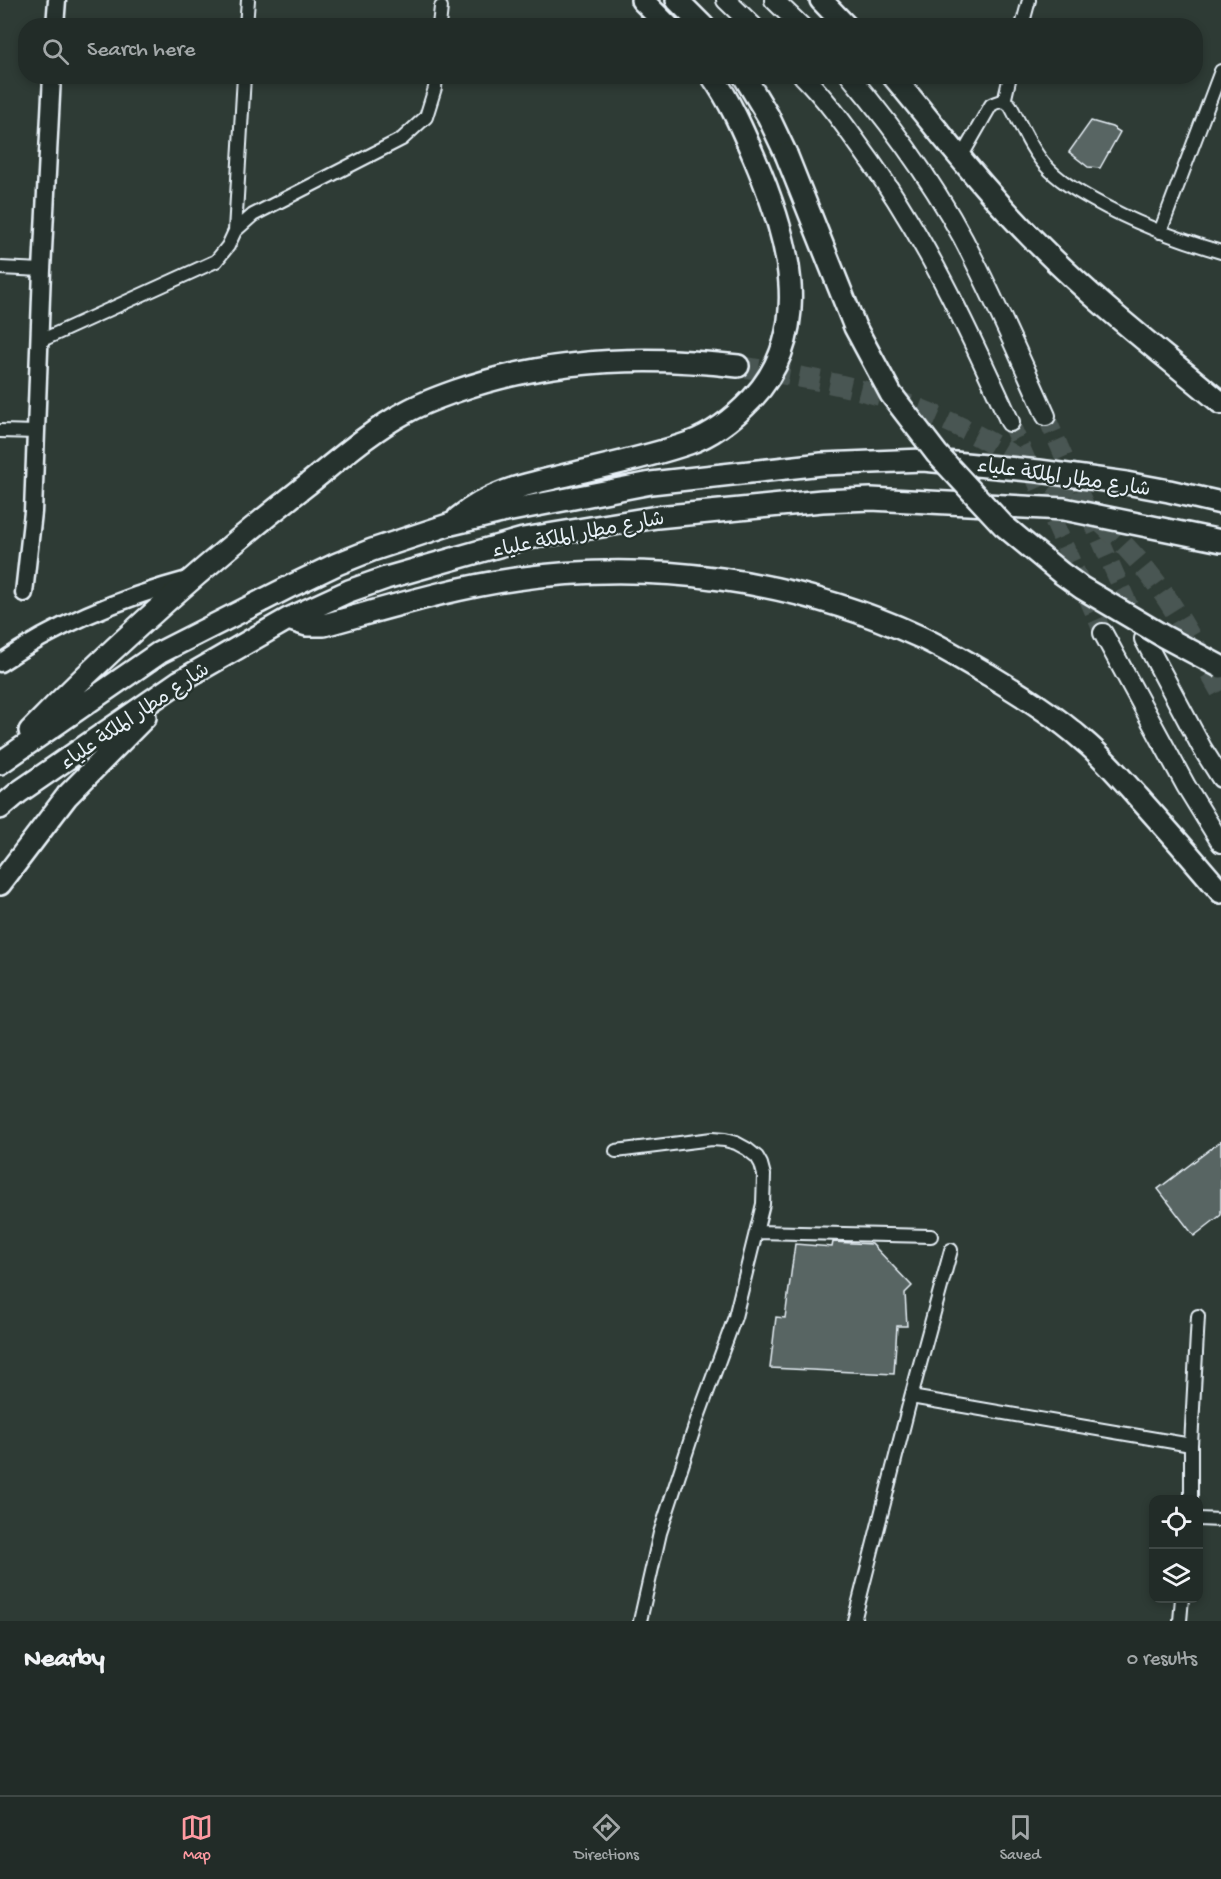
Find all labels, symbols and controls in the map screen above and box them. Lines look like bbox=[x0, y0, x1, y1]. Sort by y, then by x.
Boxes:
search box bbox=[18, 18, 1203, 84]
icon: search bbox=[39, 35, 72, 68]
text: Search here bbox=[87, 38, 195, 64]
street label: شارع مطار الملكة علياء bbox=[975, 455, 1152, 503]
street label: شارع مطار الملكة علياء bbox=[490, 507, 667, 564]
street label: شارع مطار الملكة علياء bbox=[57, 659, 215, 776]
map controls bbox=[1149, 1495, 1203, 1603]
button: locate bbox=[1149, 1495, 1203, 1549]
button: layers bbox=[1149, 1549, 1203, 1603]
text: Nearby bbox=[24, 1645, 105, 1676]
text: 0 results bbox=[1127, 1649, 1197, 1672]
tab: Map bbox=[180, 1811, 213, 1866]
tab: Directions bbox=[574, 1811, 639, 1866]
tab: Saved bbox=[1000, 1811, 1041, 1866]

